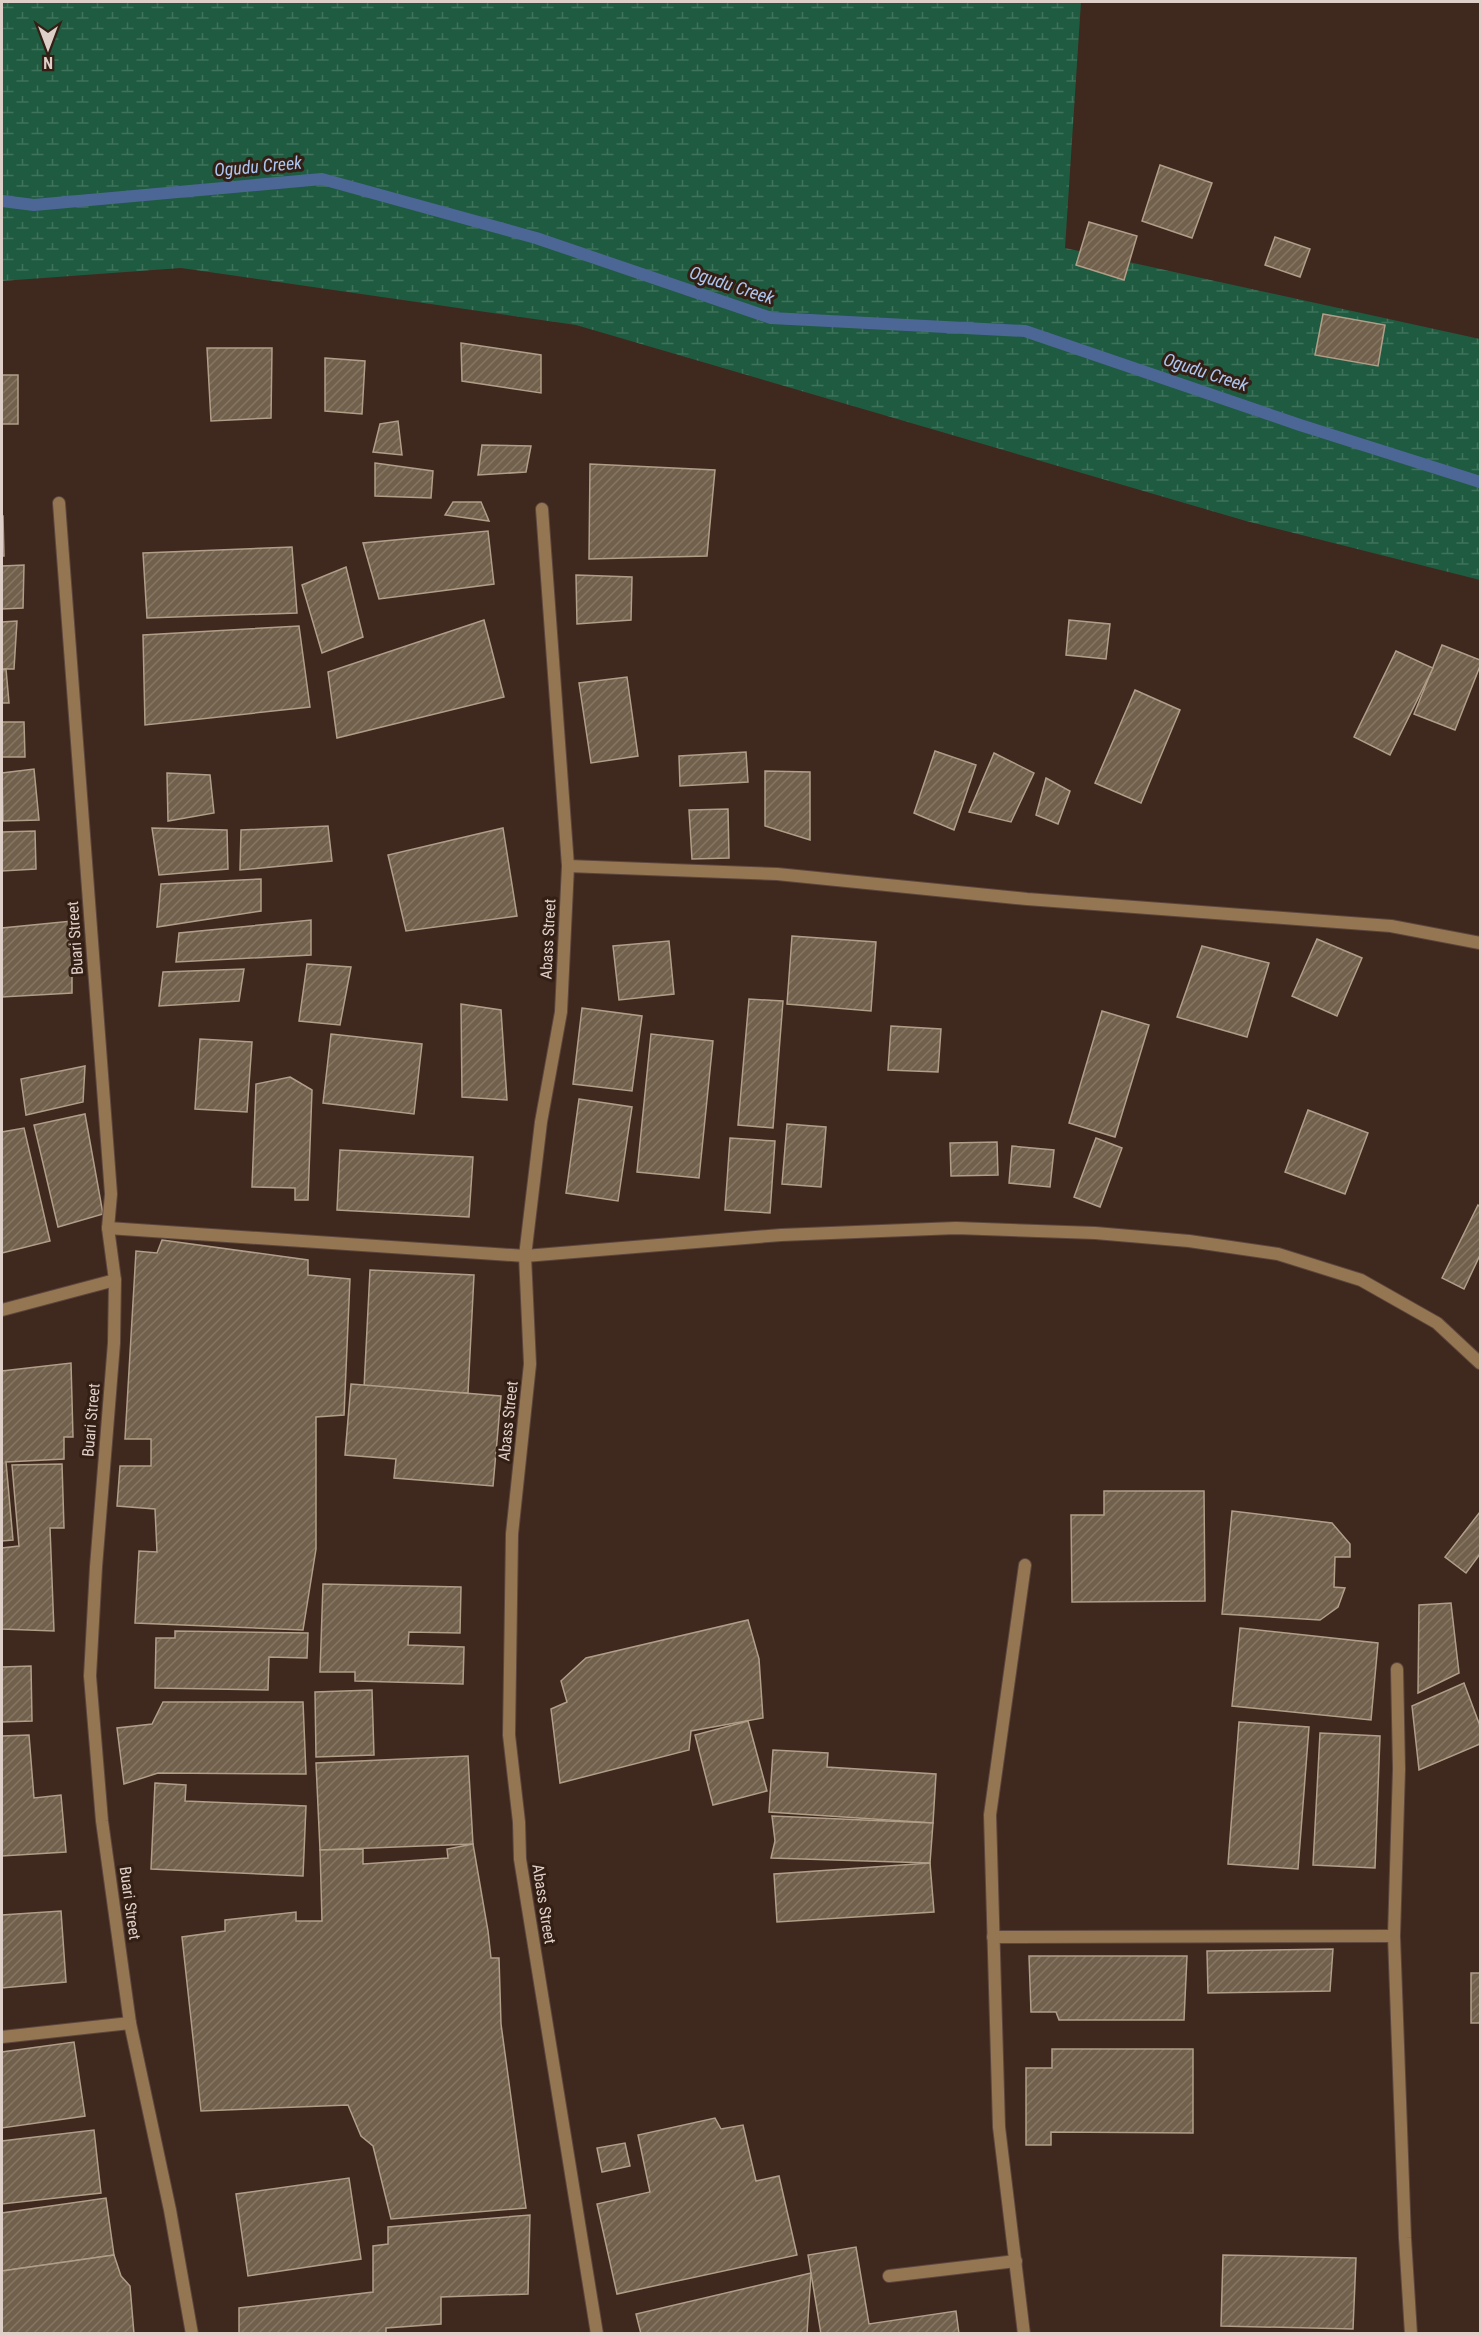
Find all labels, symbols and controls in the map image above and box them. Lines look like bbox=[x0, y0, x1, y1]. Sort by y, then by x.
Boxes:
north arrow bbox=[18, 18, 78, 78]
text: N bbox=[43, 53, 53, 72]
water label: Ogudu Creek bbox=[213, 152, 304, 180]
water label: Ogudu Creek bbox=[687, 261, 778, 309]
water label: Ogudu Creek bbox=[1161, 348, 1252, 396]
street label: Abass Street bbox=[536, 898, 560, 980]
street label: Buari Street bbox=[63, 900, 87, 975]
street label: Abass Street bbox=[494, 1380, 522, 1462]
street label: Buari Street bbox=[78, 1382, 104, 1458]
street label: Abass Street bbox=[528, 1863, 560, 1946]
street label: Buari Street bbox=[115, 1865, 145, 1941]

